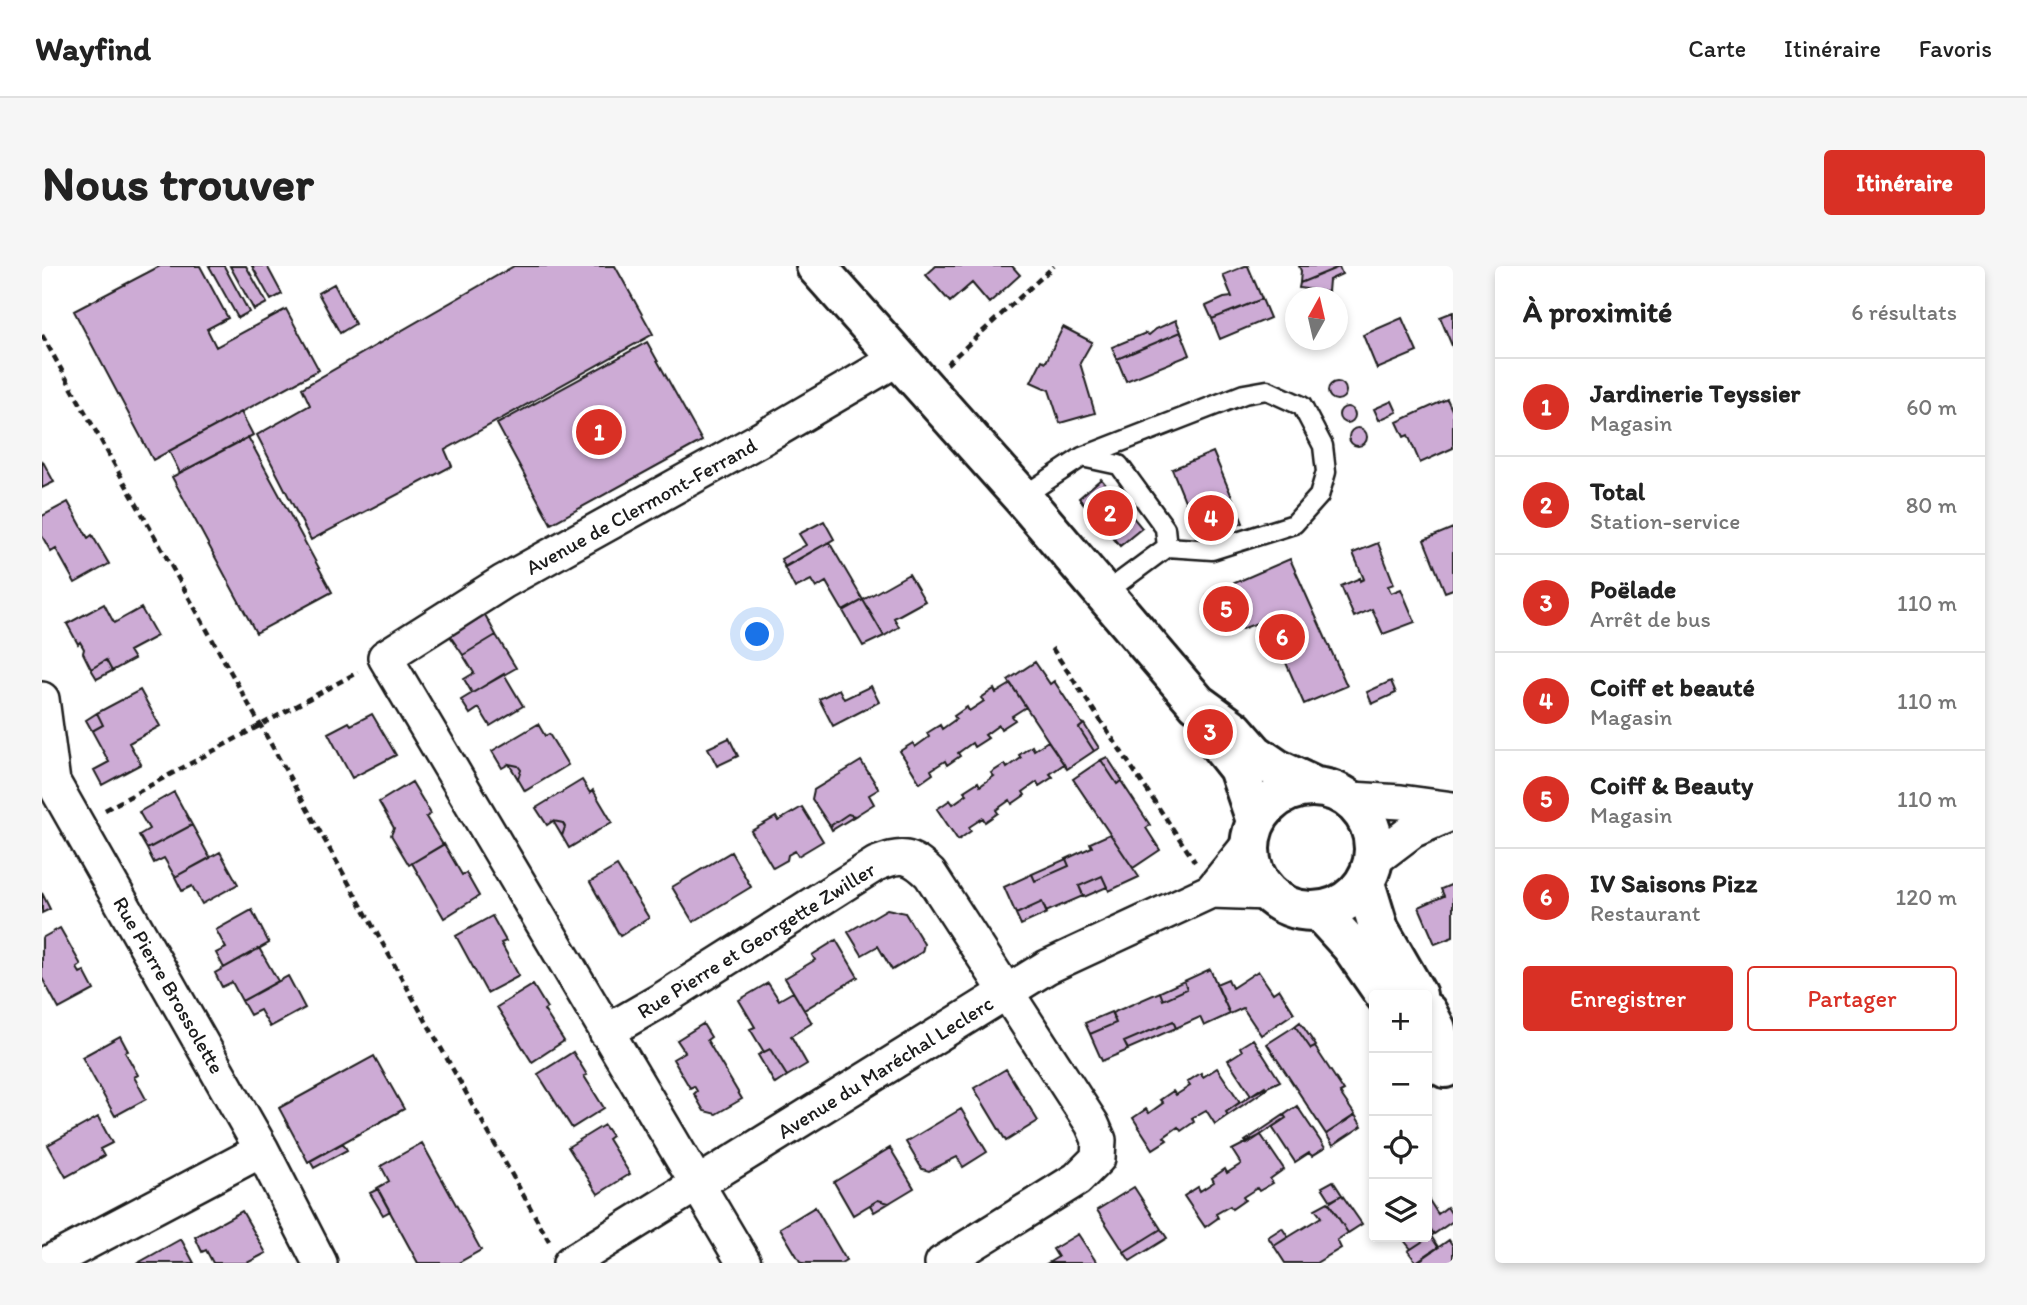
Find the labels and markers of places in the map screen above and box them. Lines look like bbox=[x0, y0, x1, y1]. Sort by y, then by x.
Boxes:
pin: 1 bbox=[576, 406, 622, 458]
pin: 2 bbox=[1087, 487, 1133, 539]
pin: 4 bbox=[1188, 492, 1234, 544]
pin: 5 bbox=[1203, 583, 1249, 635]
pin: 6 bbox=[1259, 611, 1305, 663]
pin: 3 bbox=[1187, 706, 1233, 758]

